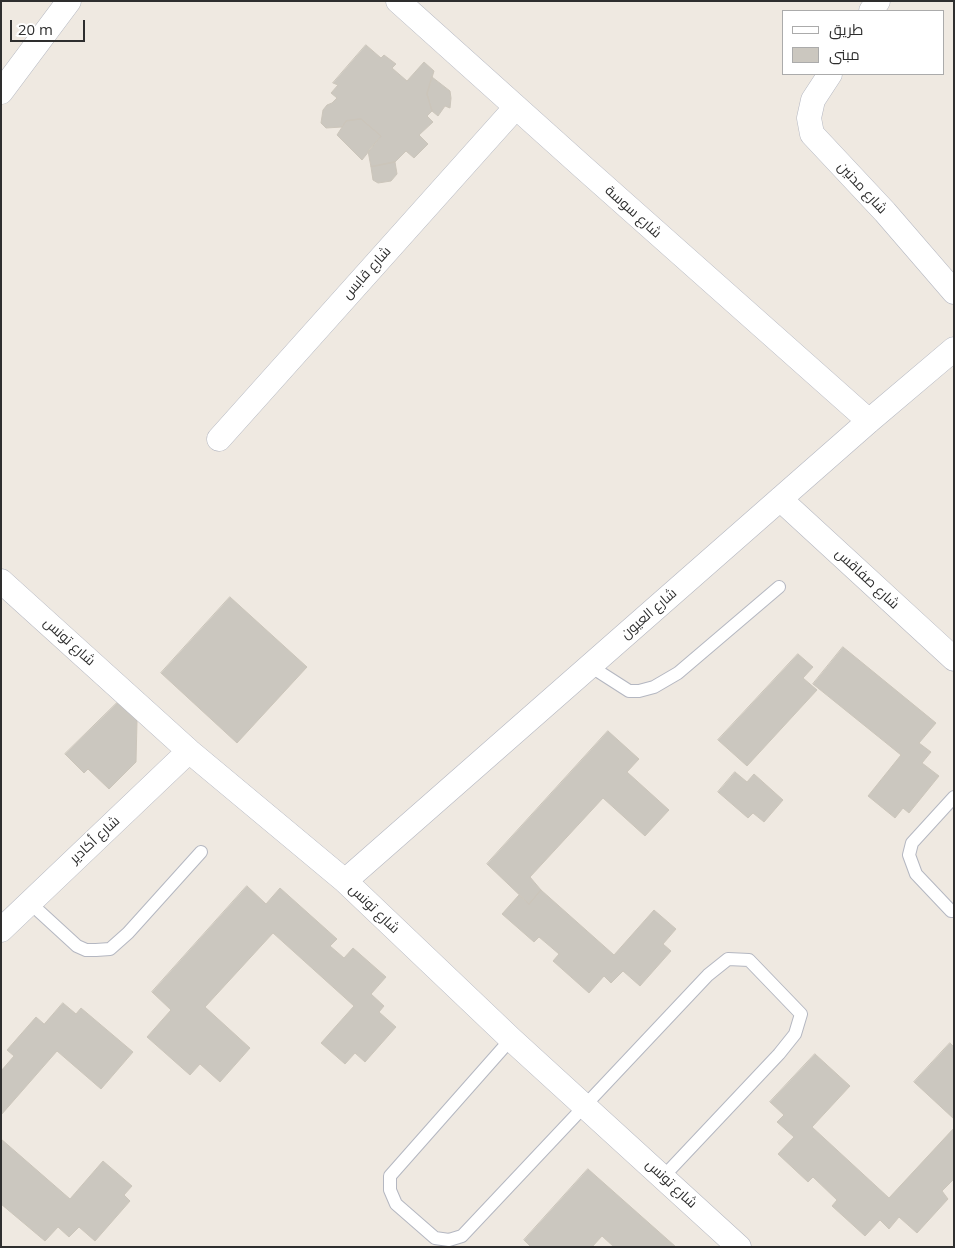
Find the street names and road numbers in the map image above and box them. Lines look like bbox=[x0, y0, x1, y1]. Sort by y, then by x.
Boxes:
street label: شارع مدنين bbox=[834, 159, 890, 217]
street label: شارع سوسة bbox=[601, 182, 665, 242]
street label: شارع قابس bbox=[339, 243, 395, 303]
street label: شارع صفاقس bbox=[832, 545, 902, 613]
street label: شارع العيون bbox=[618, 585, 680, 643]
street label: شارع تونس bbox=[40, 614, 98, 670]
street label: شارع أكادير bbox=[67, 813, 123, 867]
street label: شارع تونس bbox=[345, 881, 403, 937]
street label: شارع تونس bbox=[642, 1156, 700, 1212]

